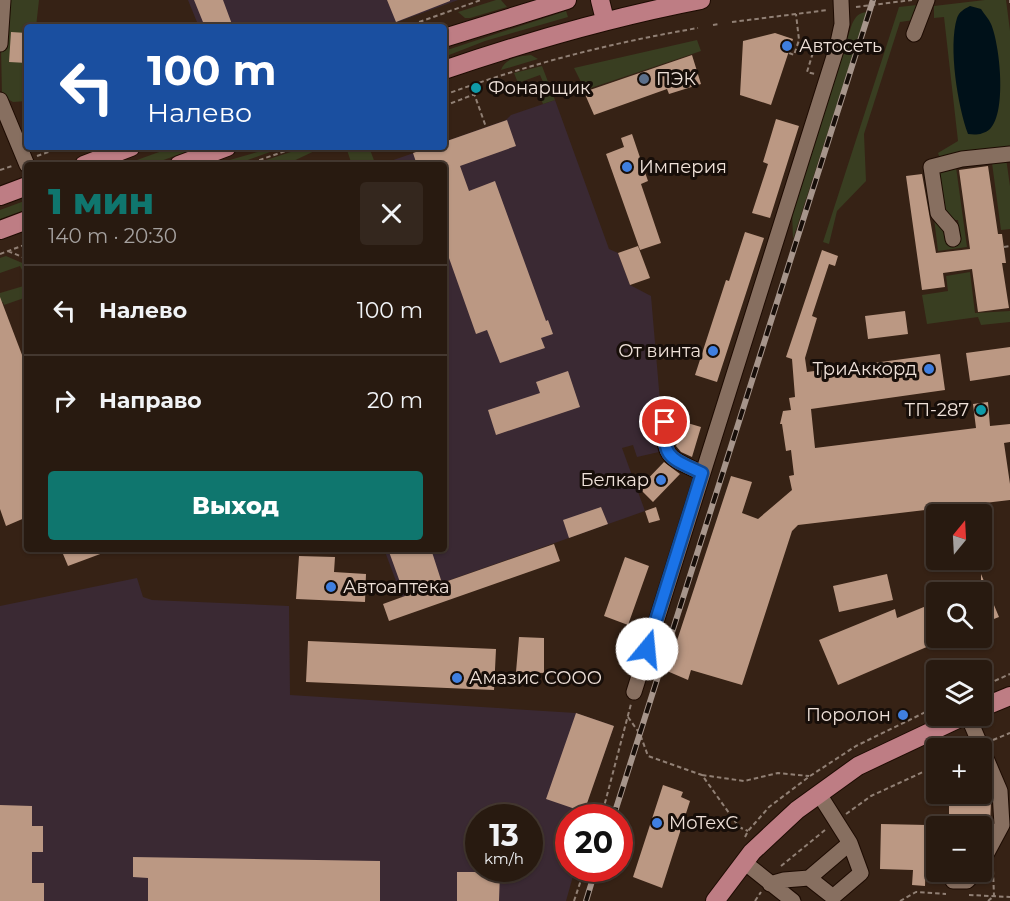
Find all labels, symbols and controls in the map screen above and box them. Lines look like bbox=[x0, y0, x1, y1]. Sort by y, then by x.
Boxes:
place label: Автосеть bbox=[799, 35, 882, 57]
marker: Автосеть bbox=[780, 39, 794, 53]
text: 100 m bbox=[147, 44, 276, 96]
icon: left bbox=[48, 48, 126, 126]
place label: ПЭК bbox=[656, 68, 697, 90]
marker: ПЭК bbox=[637, 72, 651, 86]
place label: Фонарщик bbox=[488, 77, 591, 99]
marker: Фонарщик bbox=[469, 81, 483, 95]
text: Налево bbox=[147, 96, 252, 129]
place label: Империя bbox=[639, 156, 727, 178]
marker: Империя bbox=[620, 160, 634, 174]
text: 1 мин bbox=[48, 179, 154, 223]
button: close bbox=[360, 182, 423, 245]
text: 140 m · 20:30 bbox=[48, 224, 177, 248]
icon: left bbox=[48, 294, 81, 327]
text: Налево bbox=[99, 297, 187, 324]
text: 100 m bbox=[357, 297, 423, 324]
place label: От винта bbox=[618, 340, 701, 362]
marker: От винта bbox=[706, 344, 720, 358]
place label: ТриАккорд bbox=[812, 358, 917, 380]
marker: ТриАккорд bbox=[922, 362, 936, 376]
icon: right bbox=[48, 384, 81, 417]
text: Направо bbox=[99, 387, 202, 414]
text: 20 m bbox=[367, 387, 423, 414]
pin bbox=[639, 396, 690, 447]
place label: ТП-287 bbox=[905, 399, 969, 421]
marker: ТП-287 bbox=[974, 403, 988, 417]
icon: arrive bbox=[648, 405, 681, 438]
place label: Белкар bbox=[581, 469, 649, 491]
button: Выход bbox=[48, 471, 423, 540]
marker: Белкар bbox=[654, 473, 668, 487]
north arrow bbox=[926, 504, 992, 570]
map controls bbox=[926, 504, 992, 882]
place label: Автоаптека bbox=[343, 576, 449, 598]
marker: Автоаптека bbox=[324, 580, 338, 594]
button: search bbox=[926, 582, 992, 648]
position arrow bbox=[615, 617, 679, 681]
button: layers bbox=[926, 660, 992, 726]
place label: Амазис СООО bbox=[469, 667, 602, 689]
marker: Амазис СООО bbox=[450, 671, 464, 685]
place label: Поролон bbox=[806, 704, 891, 726]
marker: Поролон bbox=[896, 708, 910, 722]
button: + bbox=[926, 738, 992, 804]
speed limit sign: 20 bbox=[555, 804, 633, 882]
place label: MoTexC bbox=[669, 812, 738, 834]
marker: MoTexC bbox=[650, 816, 664, 830]
button: − bbox=[926, 816, 992, 882]
text: 13 bbox=[489, 817, 519, 854]
text: km/h bbox=[484, 849, 524, 868]

